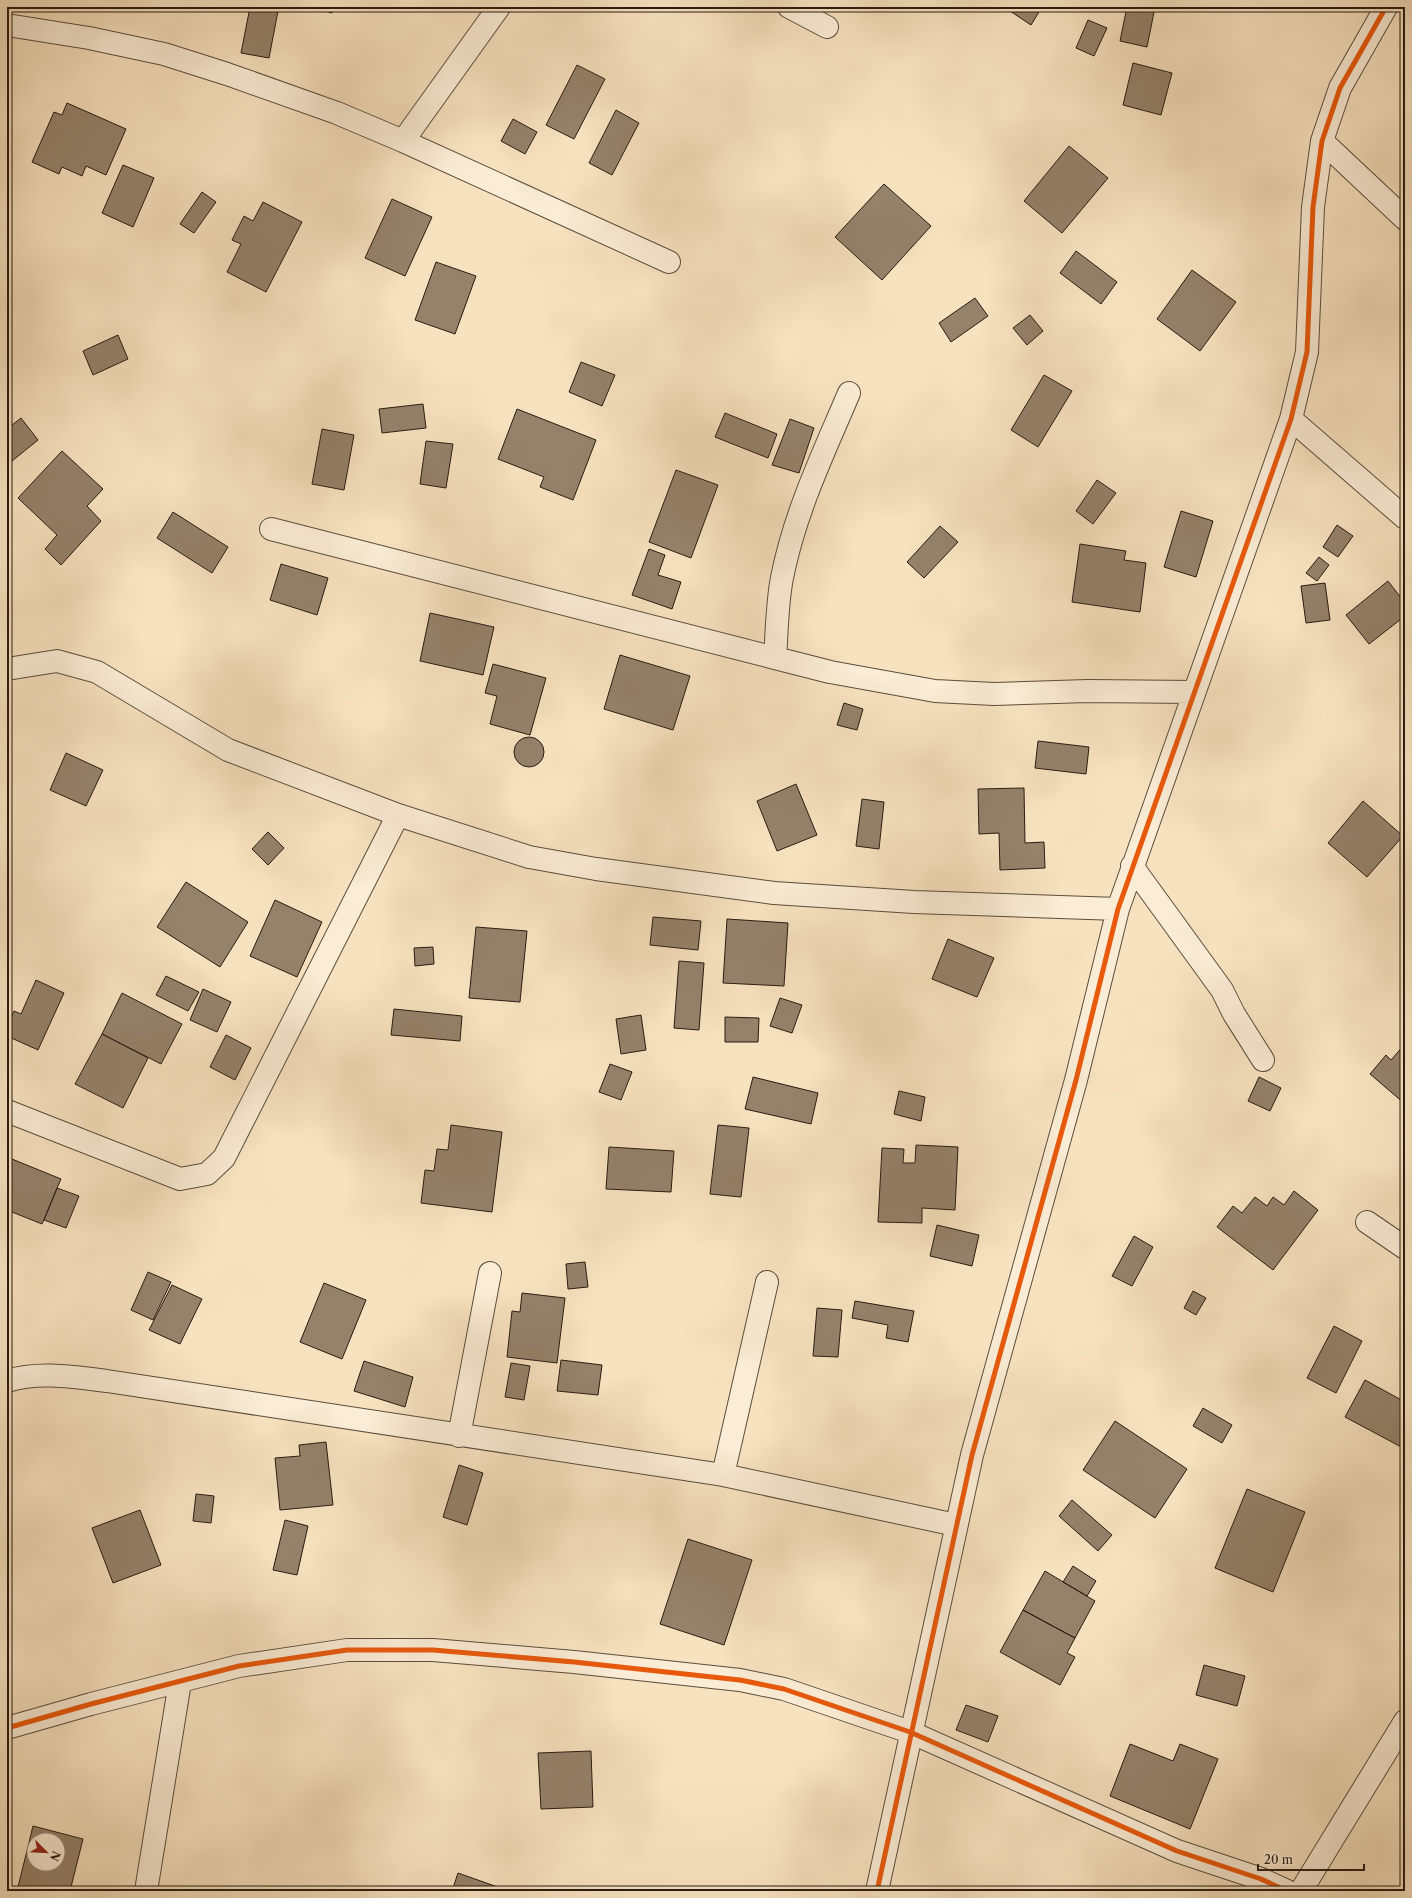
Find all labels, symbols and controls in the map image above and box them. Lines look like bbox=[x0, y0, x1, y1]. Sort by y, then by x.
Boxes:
north arrow bbox=[26, 1832, 66, 1872]
scale bar bbox=[1258, 1846, 1364, 1872]
text: N bbox=[47, 1849, 63, 1864]
text: 20 m bbox=[1264, 1852, 1293, 1867]

